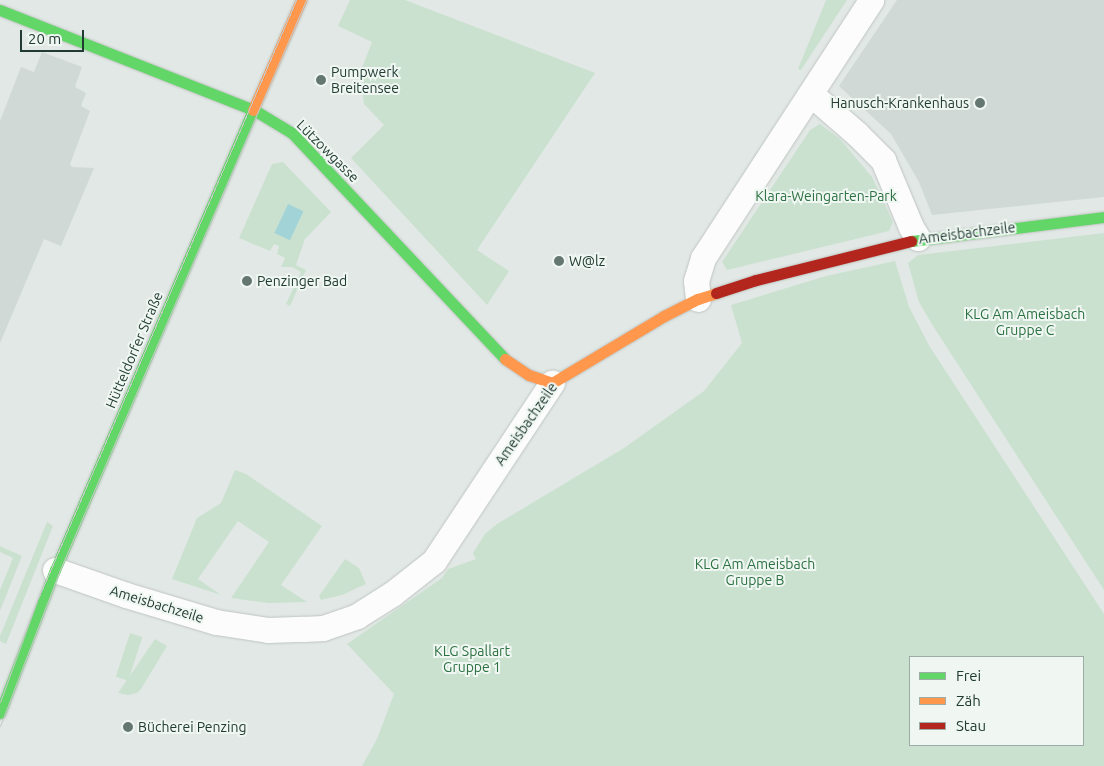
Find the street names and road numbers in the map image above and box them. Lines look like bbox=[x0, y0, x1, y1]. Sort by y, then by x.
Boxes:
street label: Lützowgasse bbox=[293, 116, 363, 186]
street label: Ameisbachzeile bbox=[918, 219, 1016, 247]
street label: Hütteldorfer Straße bbox=[102, 289, 166, 411]
street label: Ameisbachzeile bbox=[491, 379, 561, 469]
street label: Ameisbachzeile bbox=[108, 582, 206, 626]

